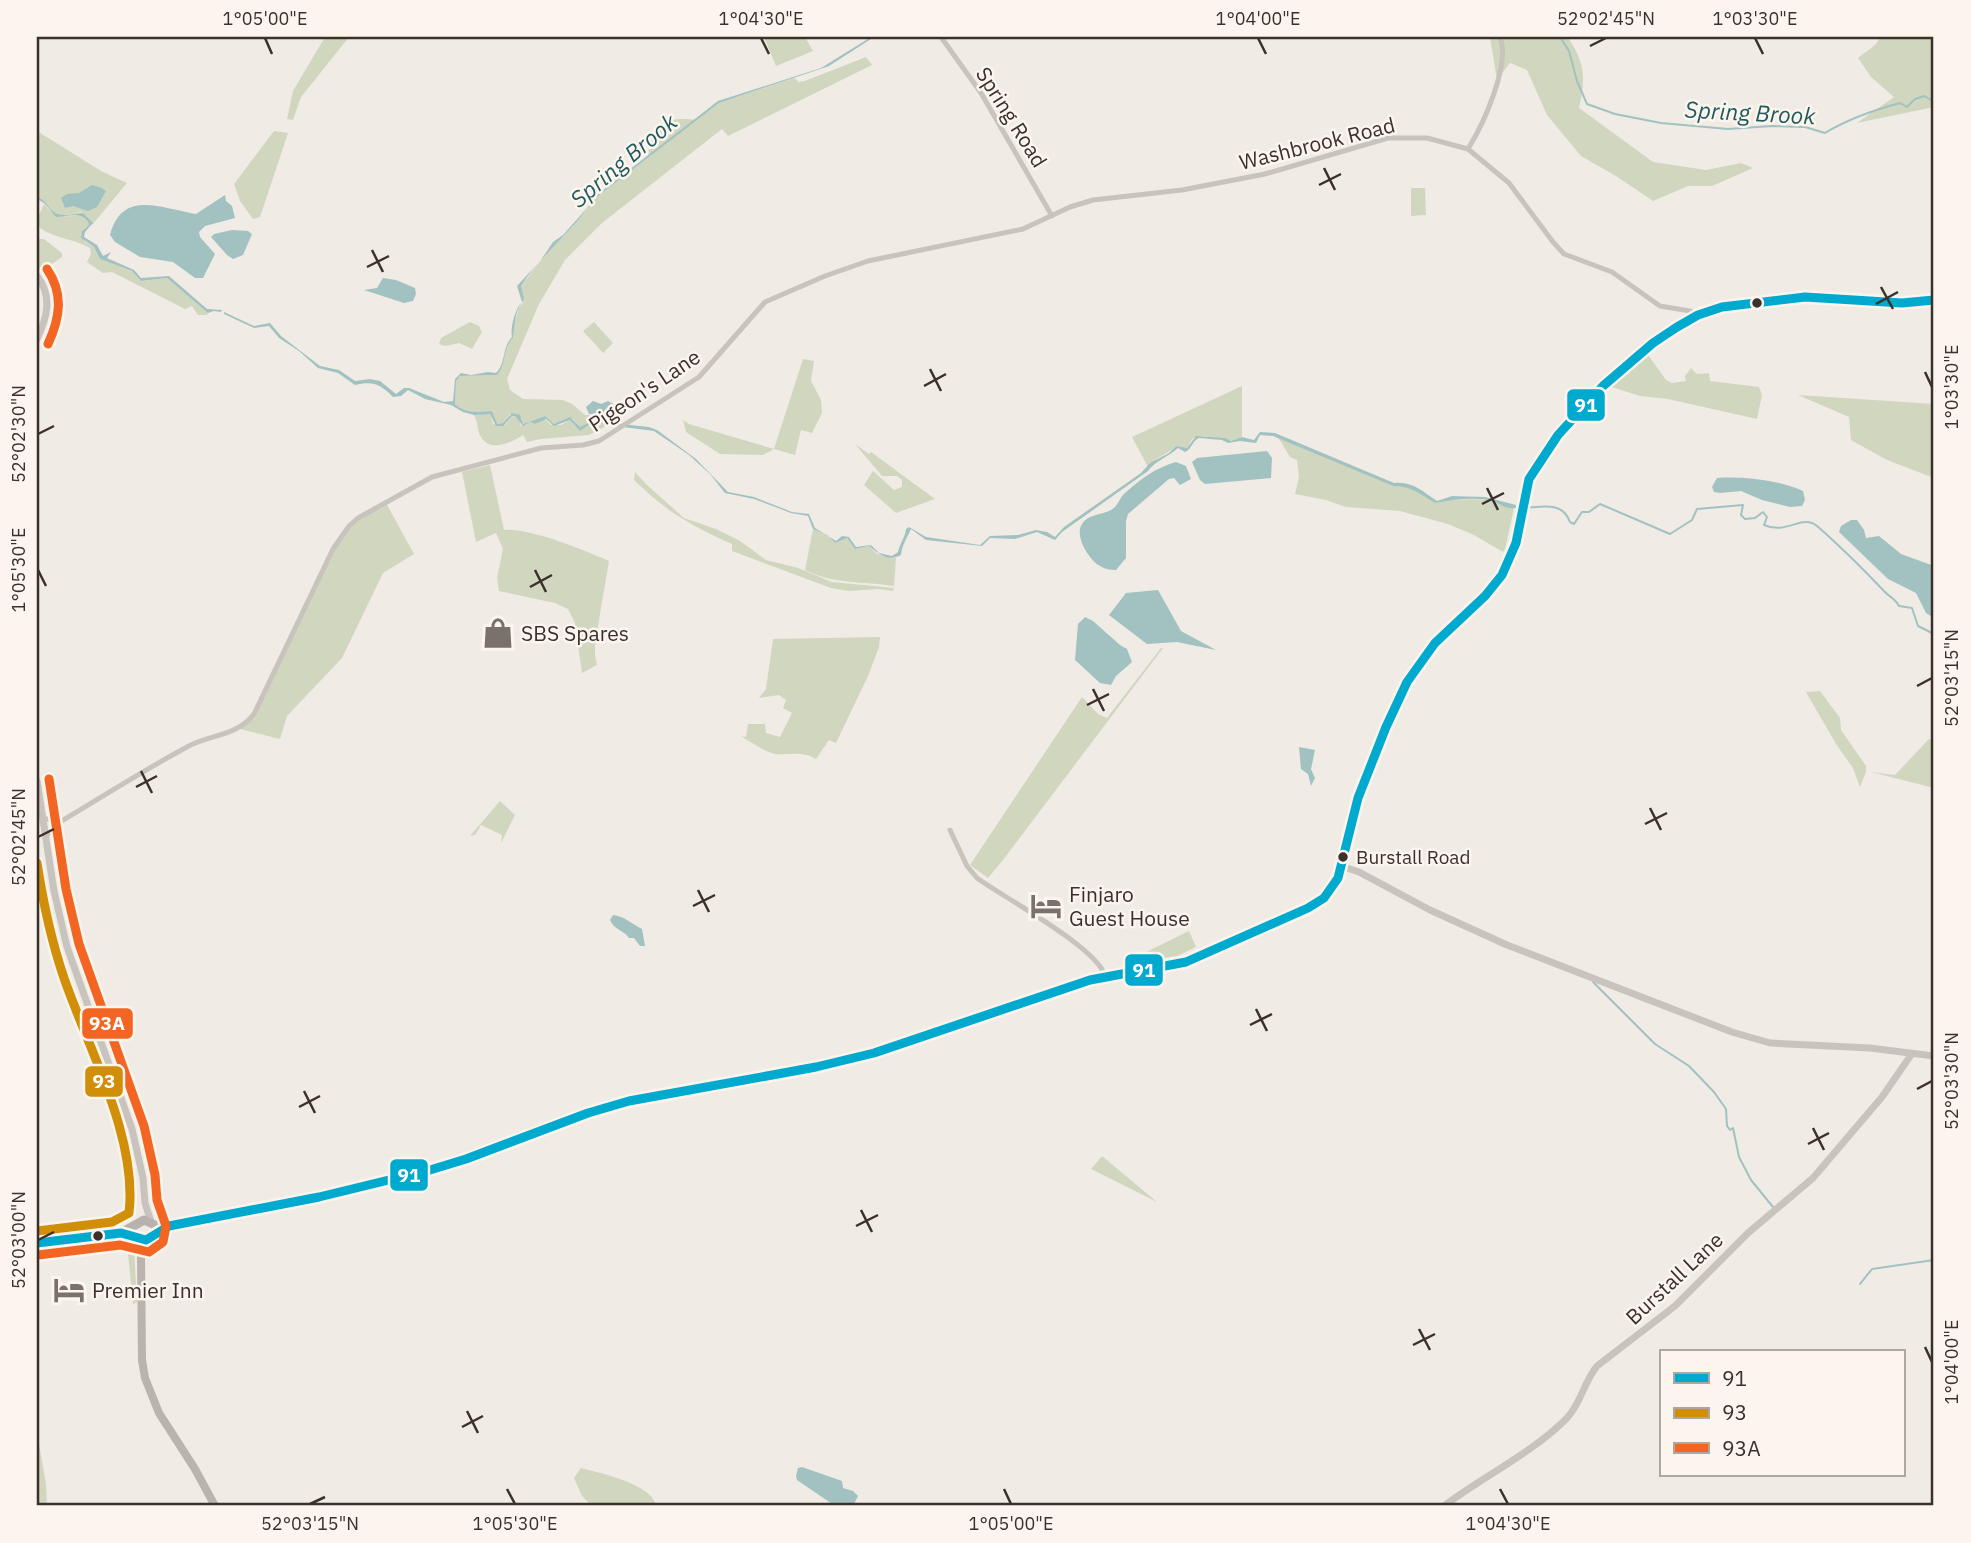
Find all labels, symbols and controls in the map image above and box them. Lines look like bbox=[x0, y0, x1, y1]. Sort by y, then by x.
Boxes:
text: 1°05'00"E bbox=[223, 7, 307, 30]
text: 1°04'30"E bbox=[719, 7, 803, 30]
text: 1°04'00"E bbox=[1216, 7, 1300, 30]
text: 52°02'45"N bbox=[1557, 7, 1655, 30]
text: 1°03'30"E bbox=[1713, 7, 1797, 30]
street label: Spring Road bbox=[970, 61, 1054, 173]
water label: Spring Brook bbox=[1684, 94, 1817, 130]
water label: Spring Brook bbox=[563, 106, 684, 214]
street label: Washbrook Road bbox=[1236, 110, 1398, 176]
unlabelled marker bbox=[1750, 296, 1764, 310]
street label: Pigeon's Lane bbox=[583, 342, 705, 438]
text: 1°03'30"E bbox=[1940, 345, 1963, 429]
text: 52°02'30"N bbox=[7, 385, 30, 483]
line badge: 91 bbox=[1566, 388, 1606, 422]
text: 91 bbox=[1575, 393, 1598, 417]
text: 1°05'30"E bbox=[7, 528, 30, 612]
shop icon: SBS Spares bbox=[481, 616, 515, 650]
place label: SBS Spares bbox=[521, 619, 629, 647]
text: 52°03'15"N bbox=[1940, 629, 1963, 727]
text: 52°02'45"N bbox=[7, 788, 30, 886]
place label: Burstall Road bbox=[1356, 845, 1471, 869]
marker: Burstall Road bbox=[1336, 850, 1350, 864]
place label: Finjaro Guest House bbox=[1069, 880, 1190, 932]
hotel icon: Finjaro Guest House bbox=[1029, 889, 1063, 923]
line badge: 91 bbox=[1124, 953, 1164, 987]
text: 91 bbox=[1133, 958, 1156, 982]
line badge: 93A bbox=[81, 1007, 134, 1040]
text: 93A bbox=[89, 1011, 125, 1035]
text: 52°03'30"N bbox=[1940, 1032, 1963, 1130]
line badge: 93 bbox=[84, 1065, 124, 1098]
text: 93 bbox=[93, 1069, 115, 1093]
line badge: 91 bbox=[389, 1158, 429, 1192]
text: 91 bbox=[398, 1163, 421, 1187]
text: 52°03'00"N bbox=[7, 1191, 30, 1289]
street label: Burstall Lane bbox=[1619, 1226, 1729, 1330]
unlabelled marker bbox=[91, 1229, 105, 1243]
hotel icon: Premier Inn bbox=[52, 1273, 86, 1307]
place label: Premier Inn bbox=[92, 1276, 204, 1304]
text: 1°04'00"E bbox=[1940, 1320, 1963, 1404]
legend bbox=[1660, 1350, 1904, 1476]
text: 91 bbox=[1722, 1364, 1747, 1392]
text: 93 bbox=[1722, 1398, 1747, 1426]
text: 93A bbox=[1722, 1434, 1761, 1462]
text: 52°03'15"N bbox=[261, 1512, 359, 1535]
text: 1°05'30"E bbox=[473, 1512, 557, 1535]
text: 1°05'00"E bbox=[969, 1512, 1053, 1535]
text: 1°04'30"E bbox=[1466, 1512, 1550, 1535]

